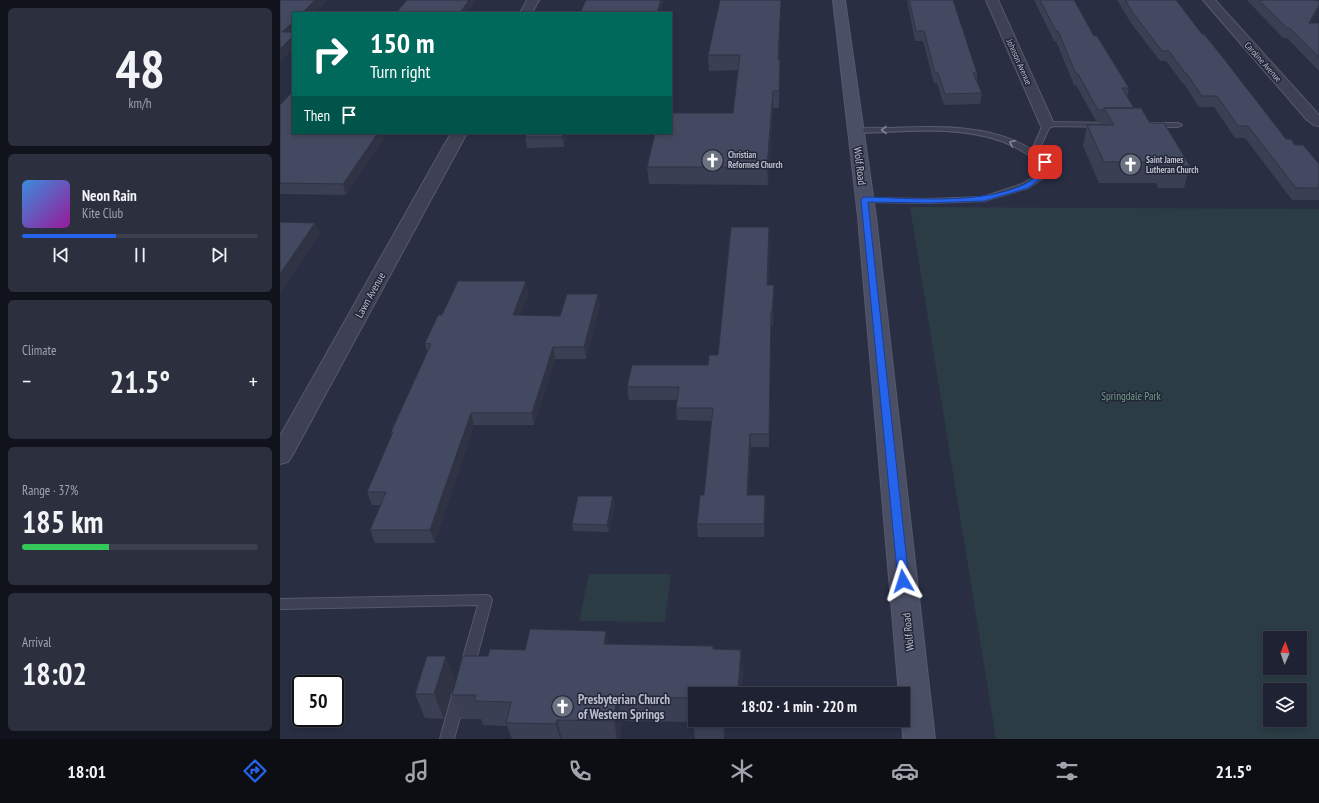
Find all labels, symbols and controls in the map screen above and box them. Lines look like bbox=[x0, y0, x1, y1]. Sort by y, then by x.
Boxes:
text: 150 m bbox=[370, 24, 434, 61]
icon: right bbox=[304, 28, 356, 80]
text: 48 bbox=[115, 35, 165, 102]
street label: Johnson Avenue bbox=[1004, 36, 1035, 87]
street label: Caroline Avenue bbox=[1243, 39, 1284, 84]
text: Turn right bbox=[370, 60, 430, 83]
text: km/h bbox=[128, 95, 152, 112]
icon: arrive bbox=[338, 104, 360, 126]
text: Then bbox=[304, 106, 330, 125]
one-way arrow bbox=[881, 126, 887, 134]
one-way arrow bbox=[1009, 140, 1017, 148]
pin bbox=[1028, 145, 1062, 179]
street label: Wolf Road bbox=[851, 146, 869, 186]
church icon: Christian Reformed Church bbox=[699, 147, 725, 173]
place label: Christian Reformed Church bbox=[728, 149, 783, 170]
icon: arrive bbox=[1034, 151, 1056, 173]
church icon: Saint James Lutheran Church bbox=[1118, 152, 1144, 178]
place label: Saint James Lutheran Church bbox=[1146, 154, 1198, 175]
text: Neon Rain bbox=[82, 186, 137, 205]
text: Kite Club bbox=[82, 205, 123, 222]
icon: previous bbox=[50, 244, 72, 266]
icon: pause bbox=[129, 244, 151, 266]
icon: next bbox=[208, 244, 230, 266]
street label: Lawn Avenue bbox=[352, 269, 388, 320]
text: Climate bbox=[22, 342, 56, 359]
text: 21.5° bbox=[110, 362, 170, 401]
text: − bbox=[22, 367, 31, 395]
text: + bbox=[249, 367, 258, 395]
park label: Springdale Park bbox=[1101, 389, 1161, 403]
text: Range · 37% bbox=[22, 482, 78, 499]
text: 185 km bbox=[22, 502, 103, 541]
position arrow bbox=[882, 560, 924, 602]
street label: Wolf Road bbox=[899, 612, 917, 652]
north arrow bbox=[1263, 631, 1307, 675]
map controls bbox=[1263, 631, 1307, 727]
text: Arrival bbox=[22, 634, 51, 651]
text: 18:02 bbox=[22, 654, 87, 693]
speed limit sign: 50 bbox=[292, 675, 344, 727]
button: layers bbox=[1263, 683, 1307, 727]
place label: Presbyterian Church of Western Springs bbox=[578, 691, 670, 723]
church icon: Presbyterian Church of Western Springs bbox=[549, 693, 575, 719]
text: 18:02 · 1 min · 220 m bbox=[741, 697, 857, 716]
icon: directions bbox=[241, 757, 269, 785]
icon: music bbox=[403, 757, 431, 785]
icon: phone bbox=[566, 757, 594, 785]
icon: climate bbox=[728, 757, 756, 785]
icon: car bbox=[891, 757, 919, 785]
icon: filters bbox=[1053, 757, 1081, 785]
text: 18:01 bbox=[67, 760, 106, 783]
text: 21.5° bbox=[1216, 760, 1252, 783]

